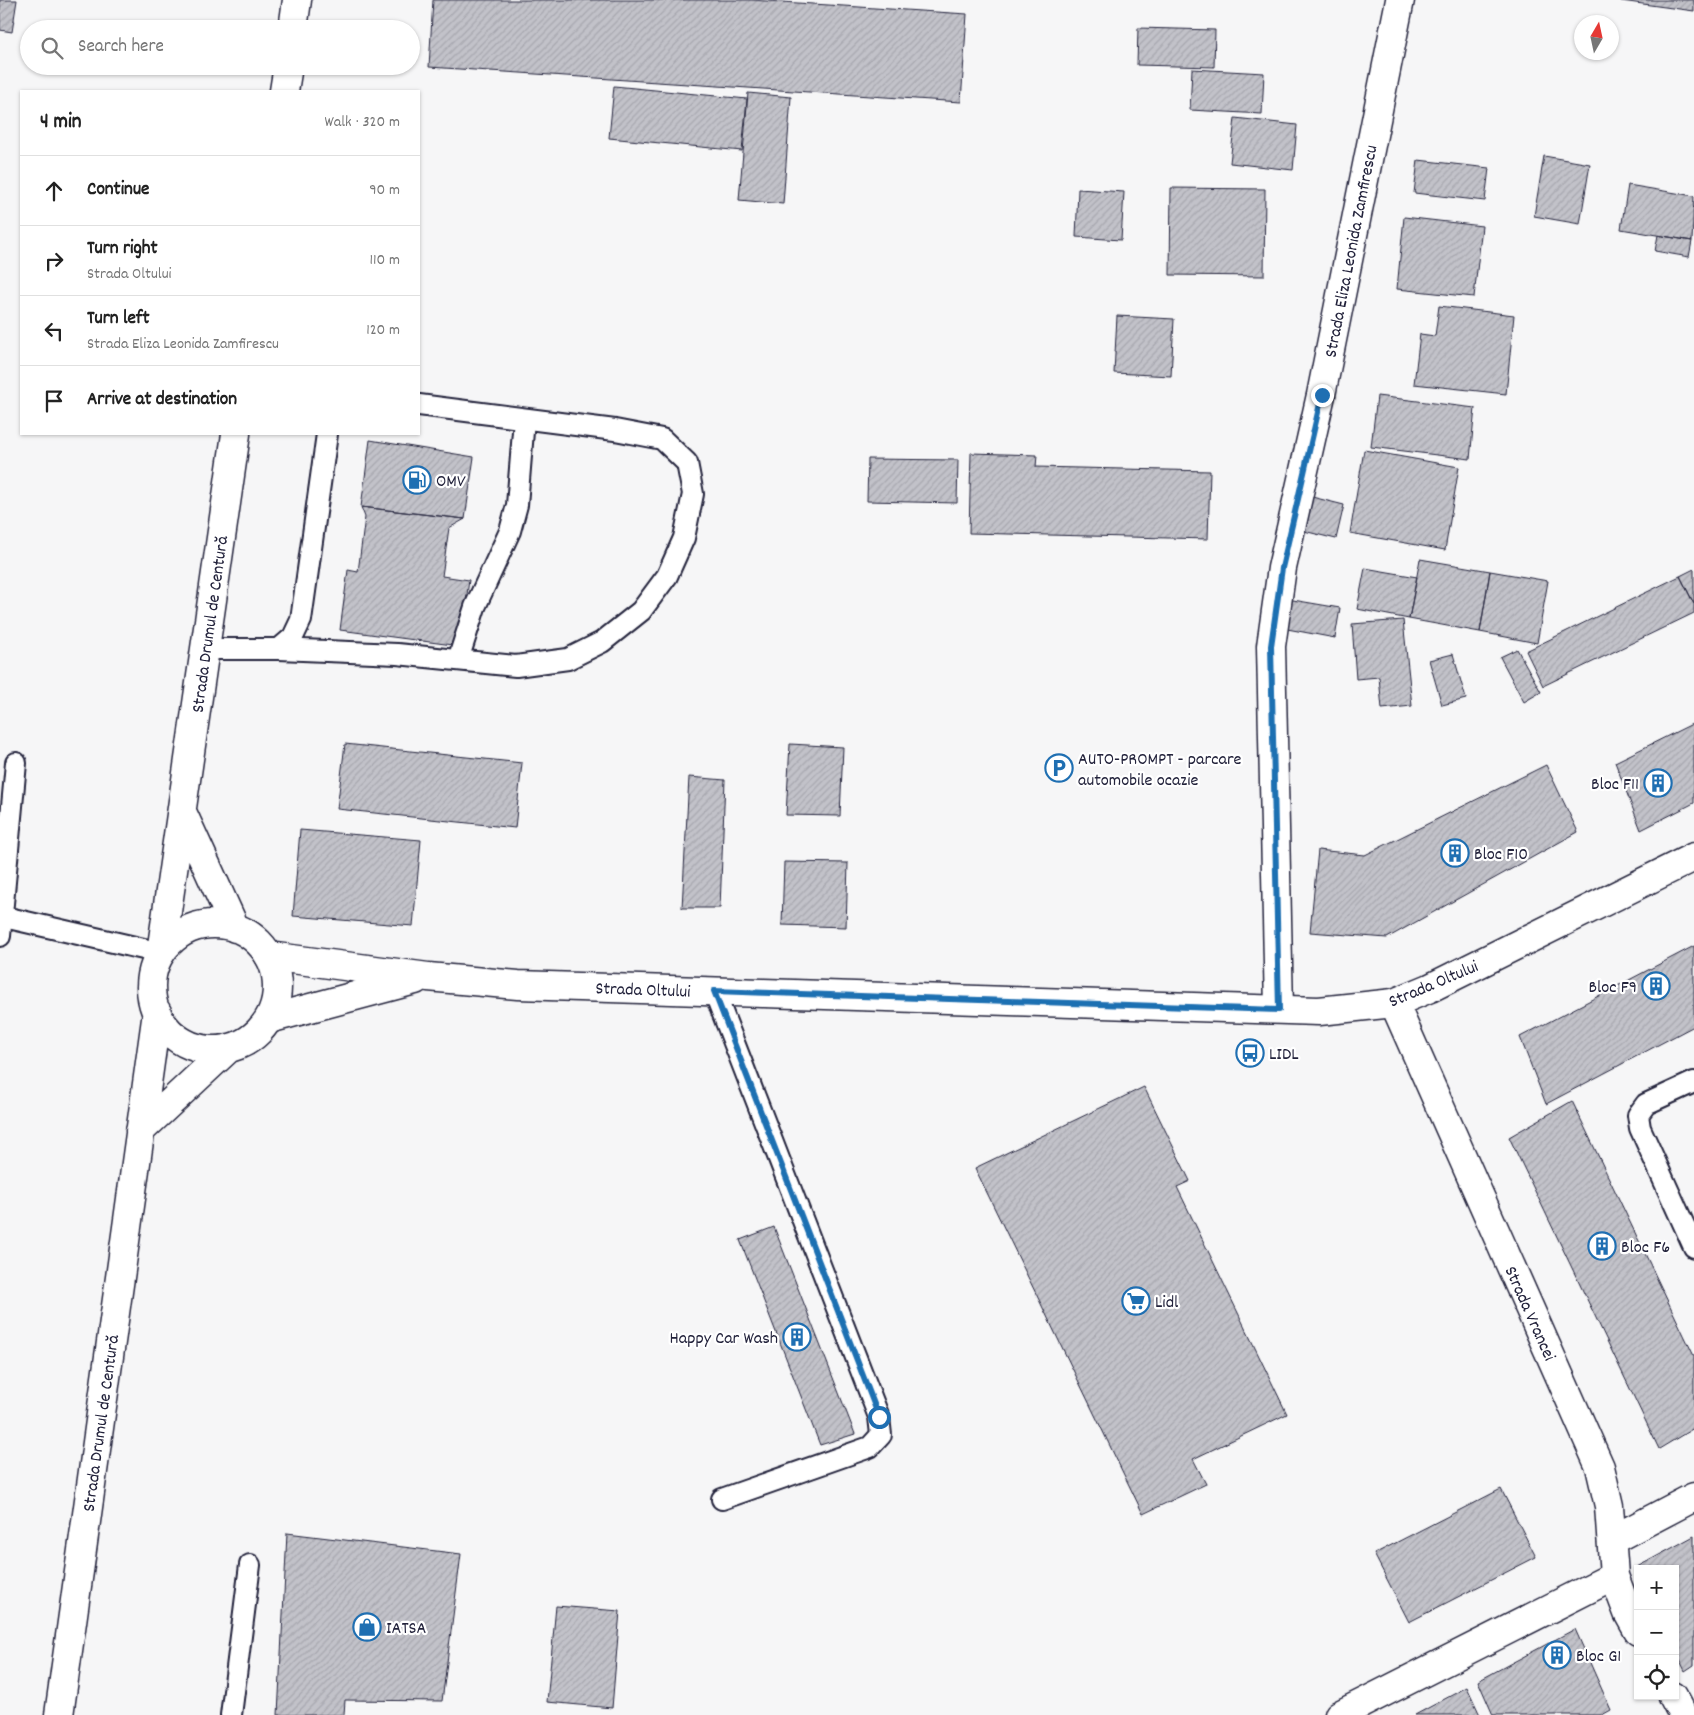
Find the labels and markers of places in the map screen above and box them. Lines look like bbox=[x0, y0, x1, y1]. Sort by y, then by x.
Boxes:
fuel station icon: OMV bbox=[402, 465, 432, 495]
place label: OMV bbox=[436, 470, 466, 495]
place label: AUTO-PROMPT - parcare automobile ocazie bbox=[1078, 748, 1242, 794]
parking icon: AUTO-PROMPT - parcare automobile ocazie bbox=[1044, 753, 1074, 783]
building icon: Bloc F11 bbox=[1643, 768, 1673, 798]
place label: Bloc F11 bbox=[1591, 773, 1639, 798]
building icon: Bloc F10 bbox=[1440, 838, 1470, 868]
place label: Bloc F10 bbox=[1474, 843, 1528, 868]
building icon: Bloc F9 bbox=[1641, 971, 1671, 1001]
place label: Bloc F9 bbox=[1589, 976, 1637, 1001]
bus stop icon: LIDL bbox=[1235, 1038, 1265, 1068]
place label: LIDL bbox=[1269, 1043, 1299, 1068]
building icon: Bloc F6 bbox=[1587, 1231, 1617, 1261]
place label: Bloc F6 bbox=[1621, 1236, 1670, 1261]
supermarket icon: Lidl bbox=[1121, 1286, 1151, 1316]
place label: Lidl bbox=[1155, 1291, 1179, 1316]
building icon: Happy Car Wash bbox=[782, 1322, 812, 1352]
place label: Happy Car Wash bbox=[670, 1327, 778, 1352]
shop icon: IATSA bbox=[352, 1612, 382, 1642]
place label: IATSA bbox=[386, 1617, 427, 1642]
building icon: Bloc G1 bbox=[1542, 1640, 1572, 1670]
place label: Bloc G1 bbox=[1576, 1645, 1621, 1670]

